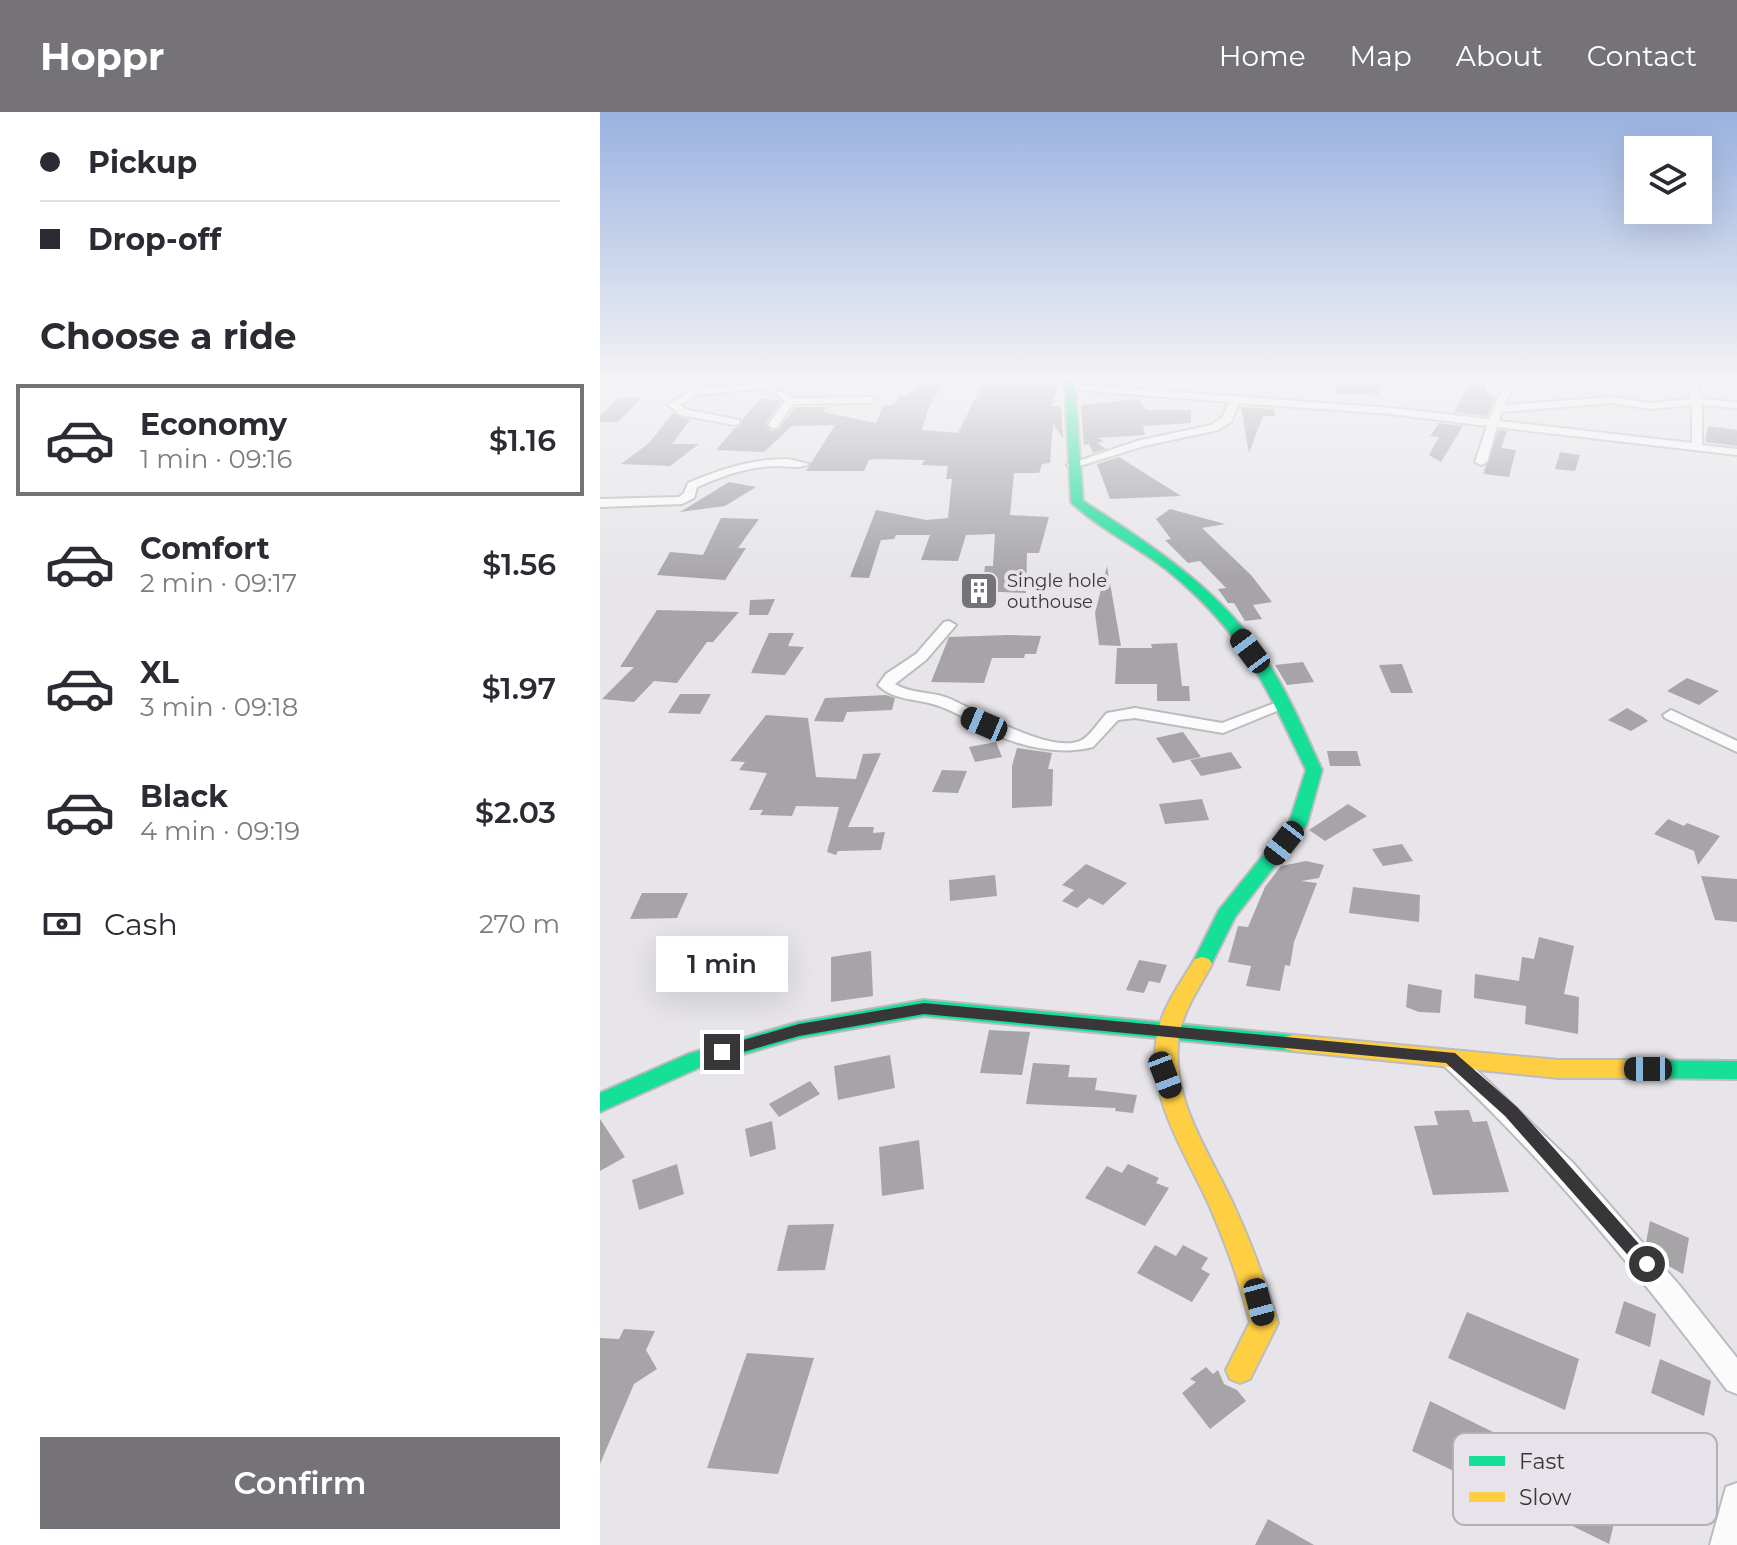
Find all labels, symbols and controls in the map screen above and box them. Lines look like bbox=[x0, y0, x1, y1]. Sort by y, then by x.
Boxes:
text: Hoppr bbox=[40, 33, 164, 80]
text: Home bbox=[1219, 39, 1306, 73]
text: Map bbox=[1350, 39, 1412, 73]
text: About bbox=[1456, 39, 1543, 73]
text: Contact bbox=[1587, 39, 1697, 73]
map controls bbox=[1624, 136, 1712, 224]
button: layers bbox=[1624, 136, 1712, 224]
text: Pickup bbox=[88, 144, 197, 181]
text: Drop-off bbox=[88, 221, 221, 258]
text: Choose a ride bbox=[40, 314, 297, 358]
icon: car bbox=[44, 404, 116, 476]
text: Economy bbox=[140, 406, 287, 443]
text: $1.16 bbox=[489, 422, 556, 459]
text: 1 min · 09:16 bbox=[140, 443, 292, 475]
icon: car bbox=[44, 528, 116, 600]
text: Comfort bbox=[140, 530, 270, 567]
text: $1.56 bbox=[482, 546, 556, 583]
text: 2 min · 09:17 bbox=[140, 567, 297, 599]
building icon: Single hole outhouse bbox=[958, 570, 1000, 612]
place label: Single hole outhouse bbox=[1007, 570, 1107, 613]
car bbox=[1226, 625, 1274, 677]
icon: car bbox=[44, 652, 116, 724]
text: XL bbox=[140, 654, 179, 691]
text: $1.97 bbox=[482, 670, 556, 707]
text: 3 min · 09:18 bbox=[140, 691, 298, 723]
car bbox=[957, 704, 1011, 744]
icon: car bbox=[44, 776, 116, 848]
text: Black bbox=[140, 778, 228, 815]
text: $2.03 bbox=[475, 794, 556, 831]
text: 4 min · 09:19 bbox=[140, 815, 300, 847]
car bbox=[1260, 817, 1308, 869]
icon: cash bbox=[40, 902, 84, 946]
text: Cash bbox=[104, 906, 178, 943]
text: 270 m bbox=[479, 908, 560, 940]
callout: 1 min bbox=[656, 936, 788, 992]
text: 1 min bbox=[687, 948, 757, 980]
route end bbox=[704, 1034, 740, 1070]
car bbox=[1145, 1048, 1185, 1102]
car bbox=[1624, 1057, 1672, 1081]
route start bbox=[1629, 1246, 1665, 1282]
car bbox=[1241, 1276, 1277, 1328]
legend bbox=[1453, 1433, 1717, 1525]
button: Confirm bbox=[40, 1437, 560, 1529]
text: Fast bbox=[1519, 1448, 1565, 1475]
text: Slow bbox=[1519, 1484, 1572, 1511]

